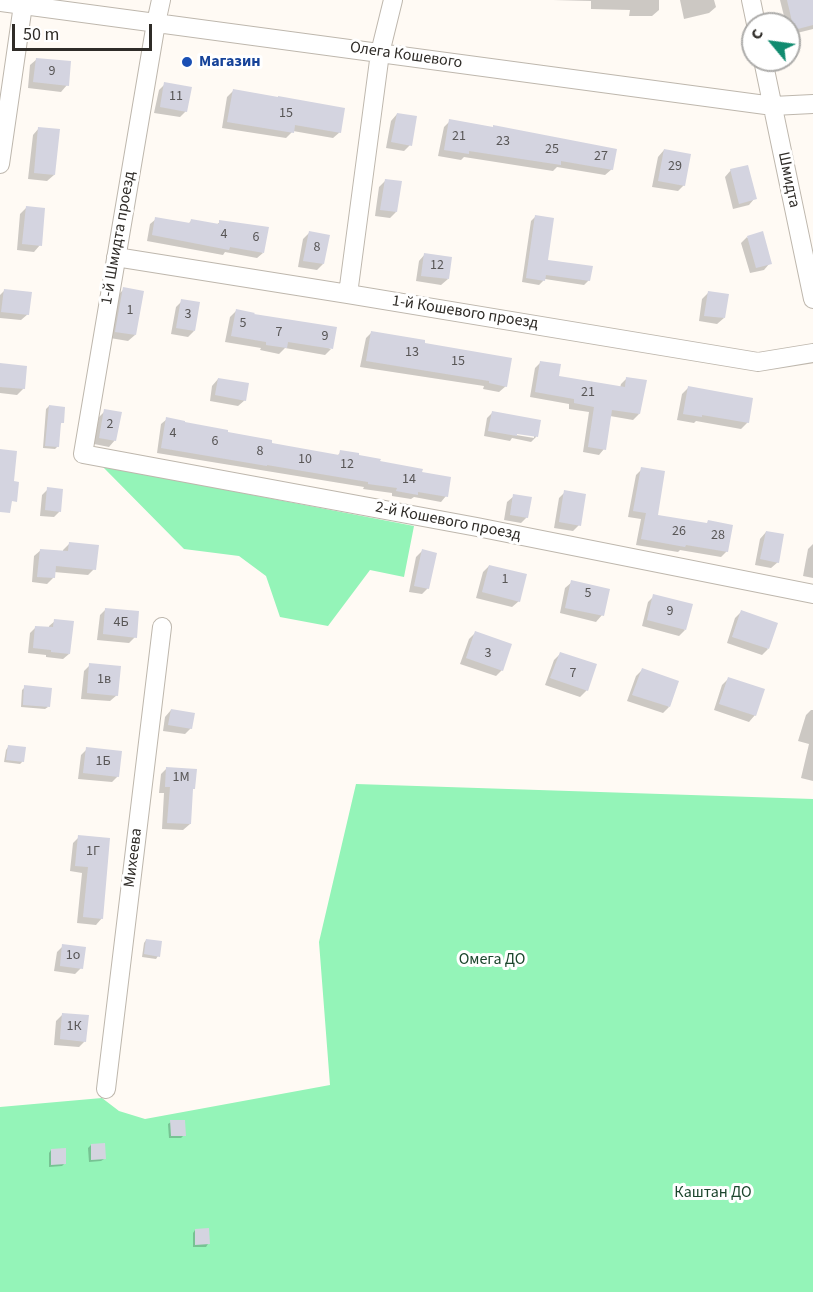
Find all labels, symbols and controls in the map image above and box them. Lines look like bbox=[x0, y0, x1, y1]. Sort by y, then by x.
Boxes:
scale bar bbox=[15, 12, 154, 50]
north arrow bbox=[741, 12, 801, 72]
text: 50 m bbox=[23, 22, 59, 47]
text: С bbox=[745, 25, 769, 44]
street label: Олега Кошевого bbox=[349, 39, 463, 73]
place label: Магазин bbox=[199, 52, 261, 72]
marker: Магазин bbox=[180, 55, 194, 69]
house number: 9 bbox=[49, 64, 55, 80]
house number: 11 bbox=[169, 89, 183, 105]
house number: 15 bbox=[279, 106, 293, 122]
house number: 21 bbox=[452, 129, 466, 145]
house number: 23 bbox=[496, 134, 510, 150]
house number: 25 bbox=[545, 142, 559, 158]
house number: 27 bbox=[594, 149, 608, 165]
street label: Шмидта bbox=[773, 150, 803, 210]
house number: 29 bbox=[668, 159, 682, 175]
street label: 1-й Шмидта проезд bbox=[98, 170, 140, 306]
house number: 4 bbox=[221, 227, 227, 243]
house number: 6 bbox=[253, 230, 259, 246]
house number: 8 bbox=[314, 240, 320, 256]
house number: 12 bbox=[430, 258, 444, 274]
street label: 1-й Кошевого проезд bbox=[391, 292, 539, 334]
house number: 1 bbox=[127, 303, 133, 319]
house number: 3 bbox=[185, 307, 191, 323]
house number: 5 bbox=[240, 316, 246, 332]
house number: 7 bbox=[276, 325, 282, 341]
house number: 9 bbox=[322, 329, 328, 345]
house number: 13 bbox=[405, 345, 419, 361]
house number: 15 bbox=[451, 354, 465, 370]
house number: 21 bbox=[581, 385, 595, 401]
house number: 2 bbox=[107, 417, 113, 433]
house number: 4 bbox=[170, 426, 176, 442]
house number: 6 bbox=[212, 434, 218, 450]
house number: 8 bbox=[257, 444, 263, 460]
house number: 10 bbox=[298, 452, 312, 468]
house number: 12 bbox=[340, 457, 354, 473]
house number: 14 bbox=[402, 472, 416, 488]
street label: 2-й Кошевого проезд bbox=[374, 498, 522, 546]
house number: 26 bbox=[672, 524, 686, 540]
house number: 28 bbox=[711, 528, 725, 544]
house number: 1 bbox=[502, 572, 508, 588]
house number: 5 bbox=[585, 586, 591, 602]
house number: 9 bbox=[667, 604, 673, 620]
house number: 4Б bbox=[113, 615, 129, 631]
house number: 3 bbox=[485, 646, 491, 662]
house number: 7 bbox=[570, 666, 576, 682]
house number: 1в bbox=[97, 672, 111, 688]
house number: 1Б bbox=[95, 754, 111, 770]
house number: 1М bbox=[172, 770, 190, 786]
street label: Михеева bbox=[121, 827, 147, 889]
house number: 1Г bbox=[86, 844, 100, 860]
house number: 1о bbox=[66, 948, 80, 964]
park label: Омега ДО bbox=[459, 950, 525, 970]
house number: 1К bbox=[66, 1019, 82, 1035]
park label: Каштан ДО bbox=[674, 1183, 752, 1203]

